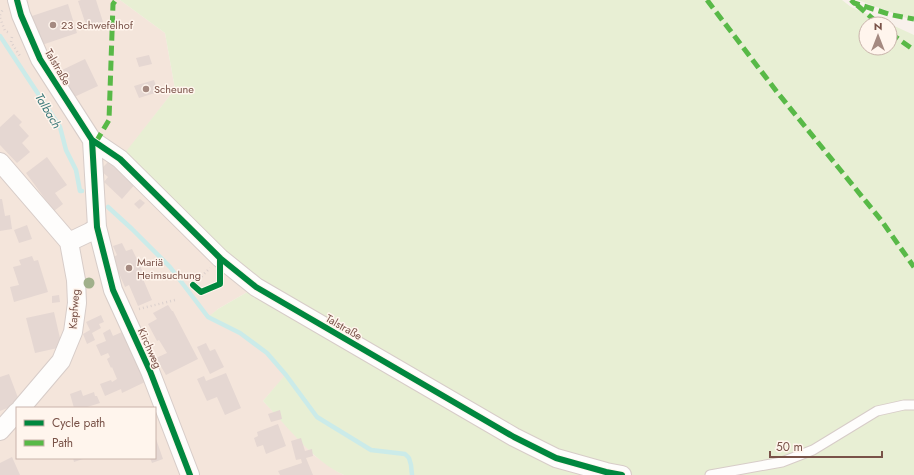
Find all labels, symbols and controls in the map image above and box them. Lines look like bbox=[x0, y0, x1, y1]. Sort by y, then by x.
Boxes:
north arrow bbox=[858, 16, 898, 56]
place label: 23 Schwefelhof bbox=[61, 17, 134, 33]
text: N bbox=[874, 18, 882, 34]
marker: 23 Schwefelhof bbox=[48, 20, 58, 30]
street label: Talstraße bbox=[41, 46, 75, 89]
place label: Scheune bbox=[154, 81, 194, 97]
marker: Scheune bbox=[141, 84, 151, 94]
water label: Talbach bbox=[30, 90, 66, 132]
place label: Mariä Heimsuchung bbox=[137, 254, 201, 283]
marker: Mariä Heimsuchung bbox=[124, 263, 134, 273]
street label: Kapfweg bbox=[65, 288, 83, 330]
street label: Talstraße bbox=[323, 310, 366, 344]
street label: Kirchweg bbox=[134, 325, 166, 371]
legend bbox=[16, 407, 156, 459]
text: Cycle path bbox=[52, 414, 105, 432]
scale bar bbox=[770, 433, 882, 459]
text: Path bbox=[52, 434, 73, 452]
text: 50 m bbox=[776, 438, 803, 456]

